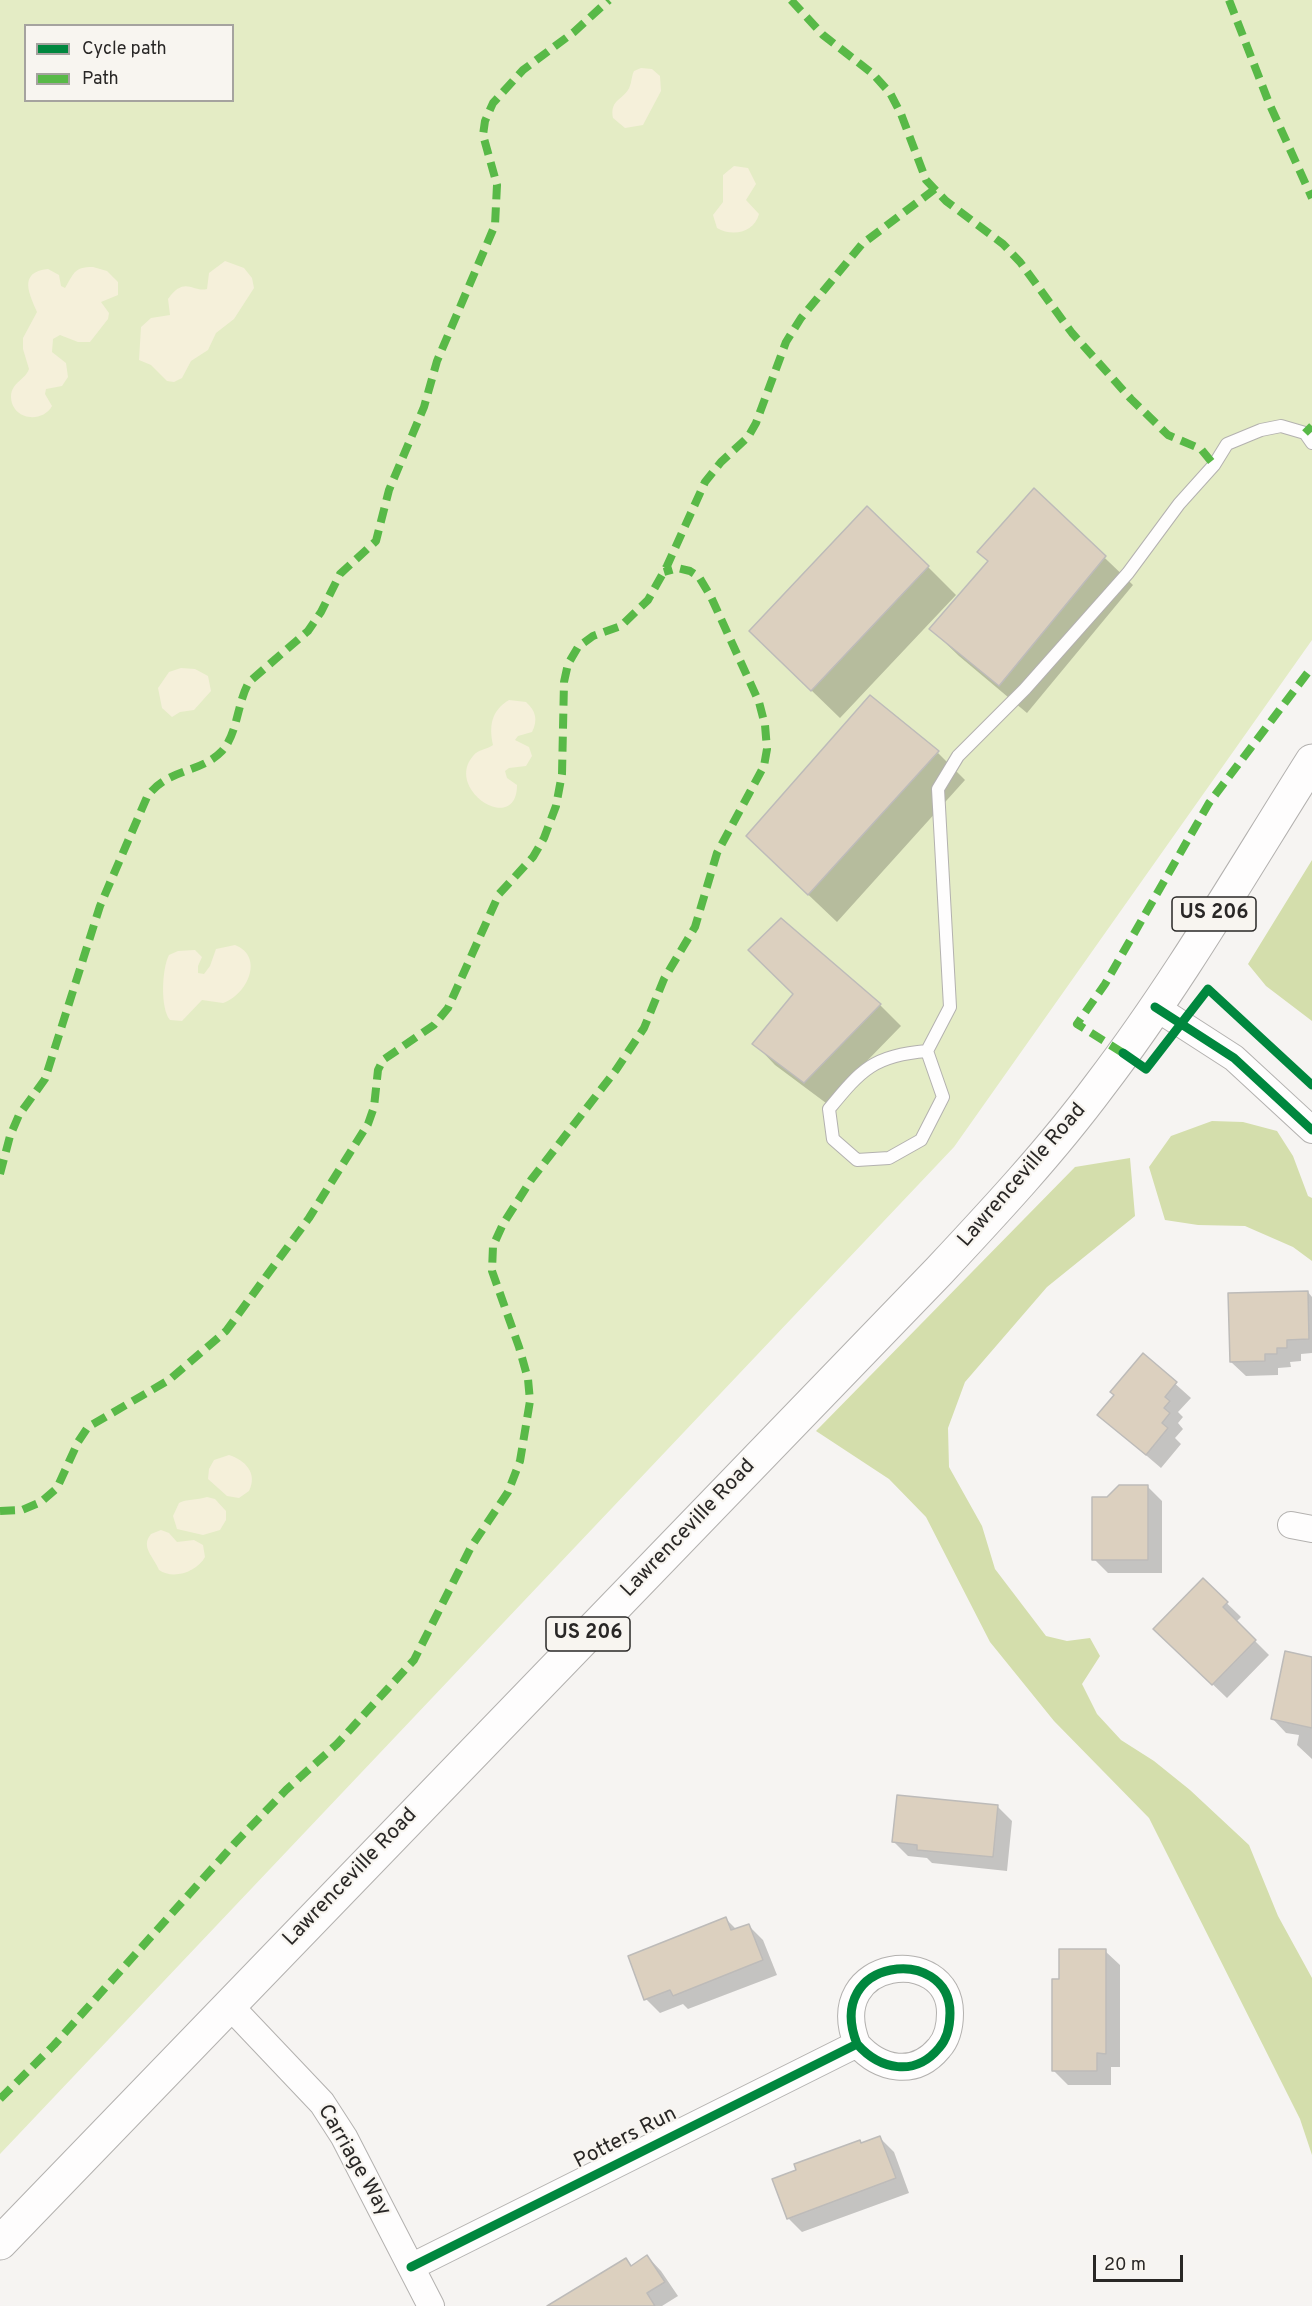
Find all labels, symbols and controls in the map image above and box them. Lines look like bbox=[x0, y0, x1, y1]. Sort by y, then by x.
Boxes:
legend bbox=[24, 24, 234, 102]
text: Cycle path bbox=[82, 38, 167, 61]
text: Path bbox=[82, 68, 119, 91]
road number: US 206 bbox=[1172, 897, 1256, 931]
street label: Lawrenceville Road bbox=[954, 1099, 1092, 1253]
street label: Lawrenceville Road bbox=[617, 1455, 761, 1603]
road number: US 206 bbox=[546, 1617, 630, 1651]
street label: Lawrenceville Road bbox=[279, 1804, 423, 1952]
street label: Carriage Way bbox=[311, 2101, 395, 2221]
street label: Potters Run bbox=[570, 2102, 682, 2176]
scale bar bbox=[1096, 2243, 1186, 2281]
text: 20 m bbox=[1104, 2254, 1146, 2277]

